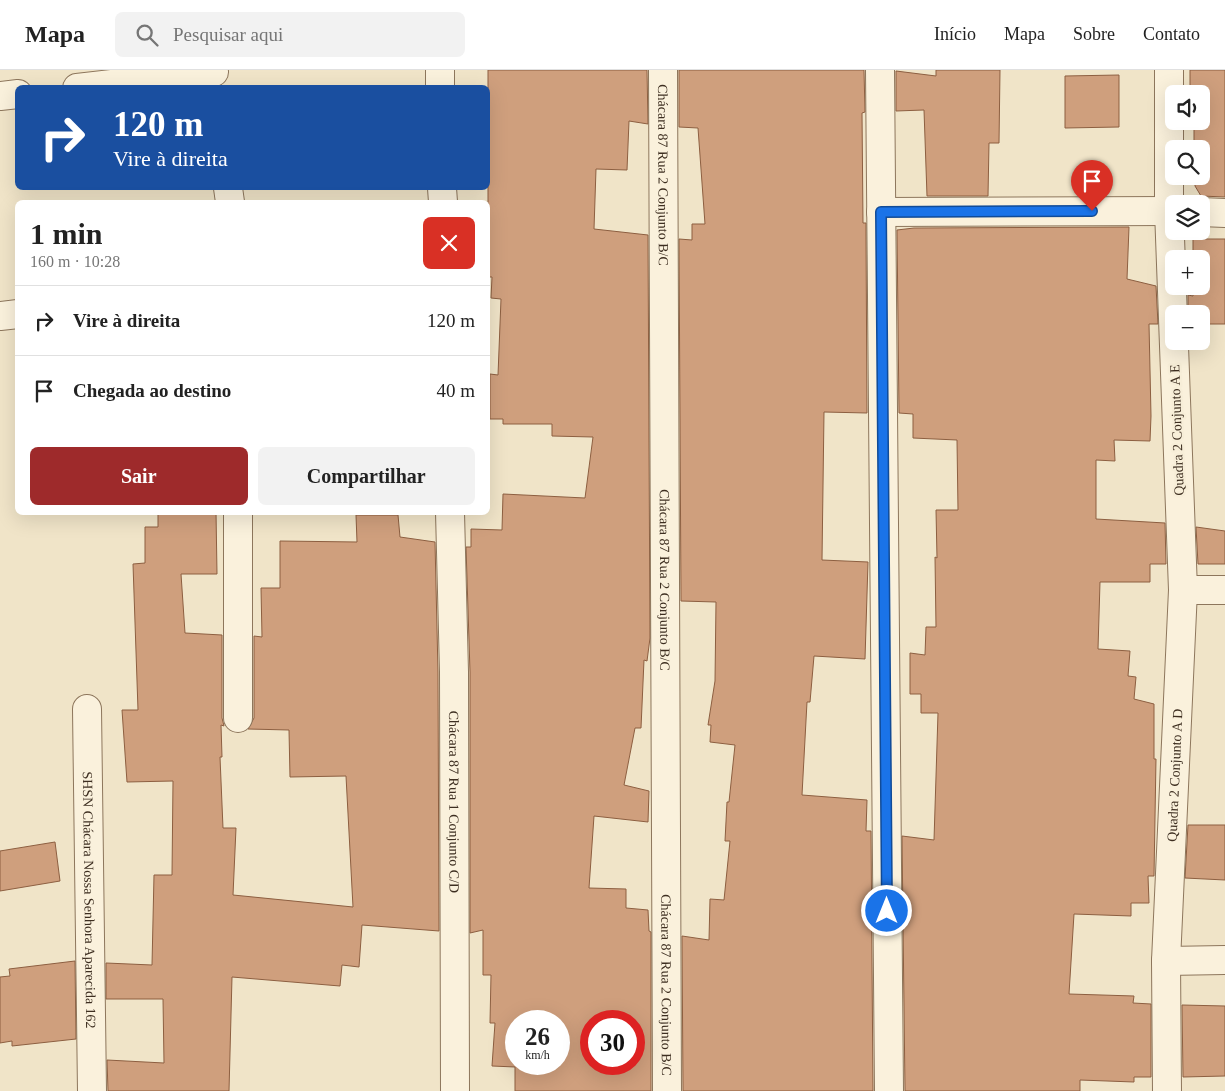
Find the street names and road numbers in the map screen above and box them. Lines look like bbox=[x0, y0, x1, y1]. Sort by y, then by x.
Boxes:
street label: Chácara 87 Rua 2 Conjunto B/C bbox=[656, 84, 671, 266]
street label: Quadra 2 Conjunto A E bbox=[1167, 364, 1187, 496]
street label: Chácara 87 Rua 2 Conjunto B/C bbox=[657, 489, 673, 671]
street label: Quadra 2 Conjunto A D bbox=[1164, 708, 1185, 842]
street label: Chácara 87 Rua 1 Conjunto C/D bbox=[447, 711, 462, 893]
street label: SHSN Chácara Nossa Senhora Aparecida 162 bbox=[80, 771, 99, 1029]
street label: Chácara 87 Rua 2 Conjunto B/C bbox=[659, 894, 674, 1076]

